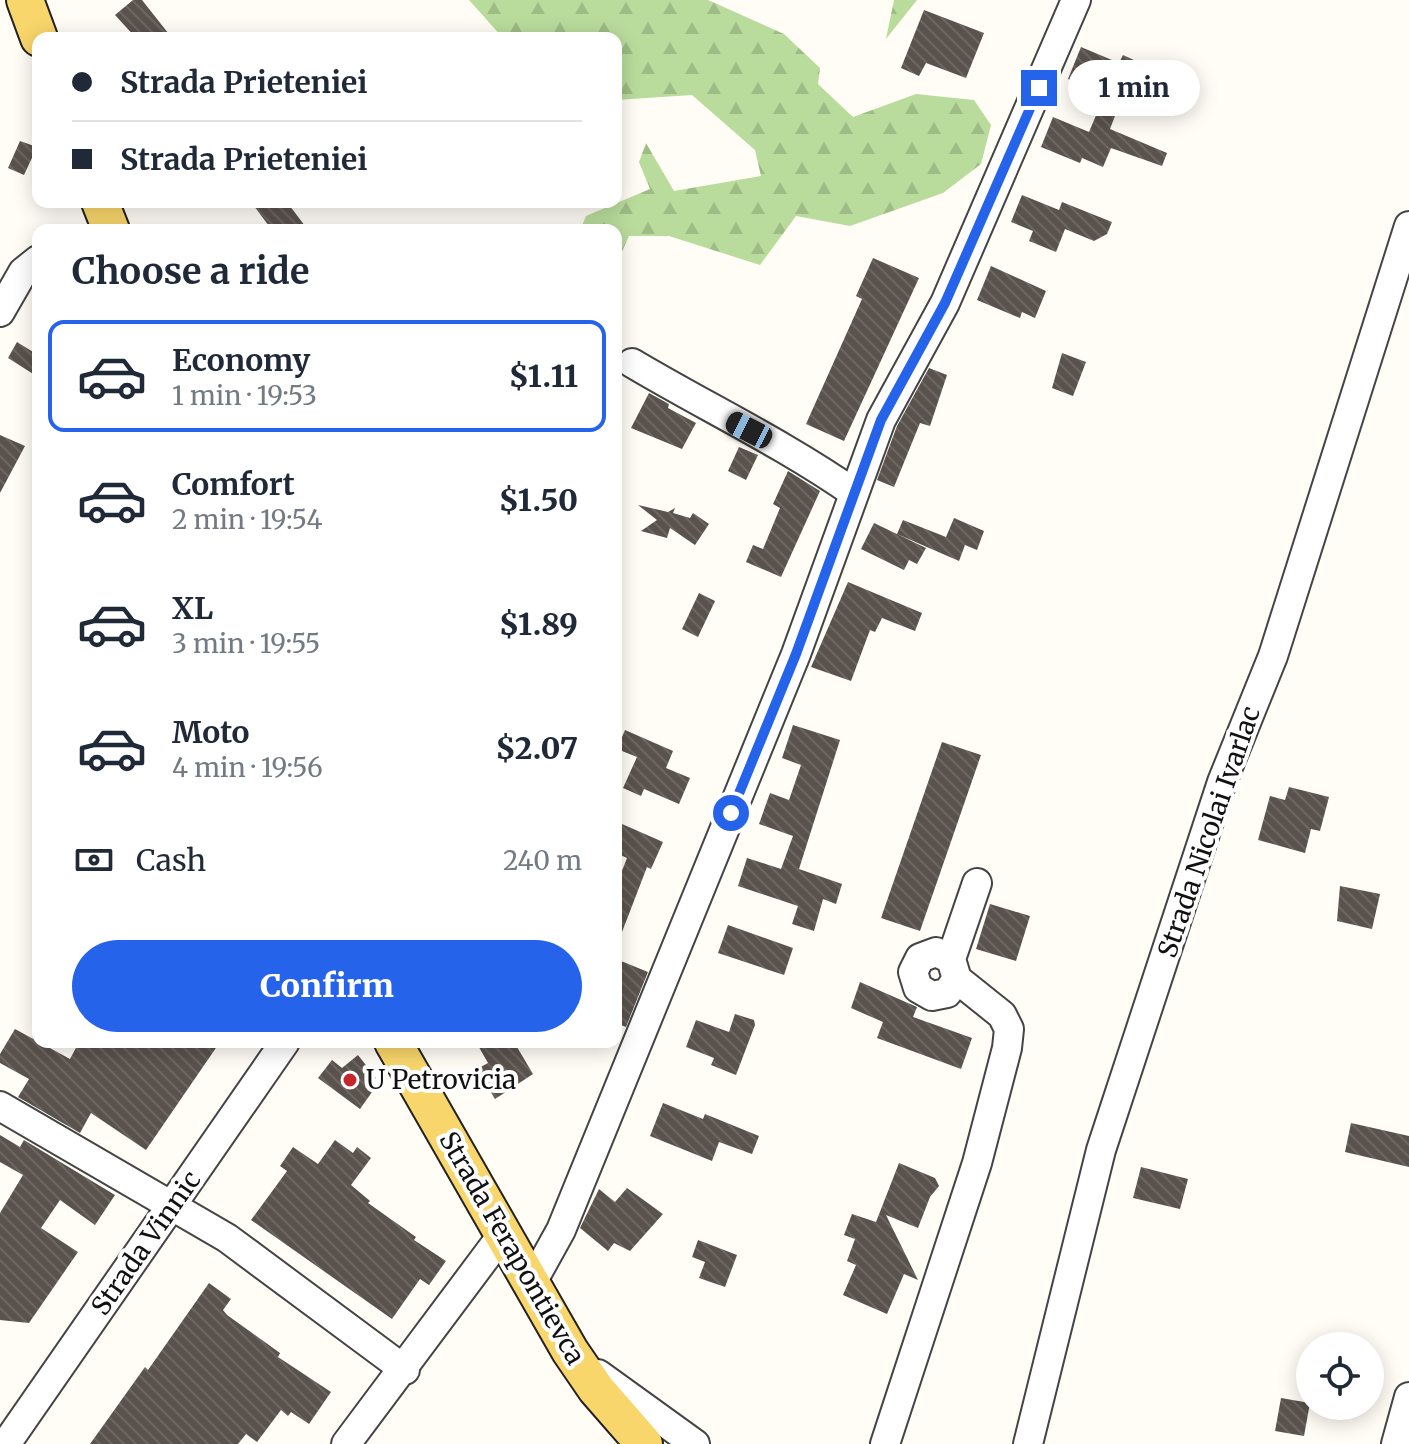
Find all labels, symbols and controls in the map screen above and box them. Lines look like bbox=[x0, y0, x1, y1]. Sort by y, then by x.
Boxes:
callout: 1 min bbox=[1067, 60, 1199, 116]
text: Strada Prieteniei bbox=[120, 63, 367, 101]
route end bbox=[1021, 70, 1057, 106]
text: 1 min bbox=[1098, 71, 1170, 104]
text: Strada Prieteniei bbox=[120, 140, 367, 178]
text: Choose a ride bbox=[72, 249, 309, 294]
icon: car bbox=[76, 340, 148, 412]
text: Economy bbox=[172, 341, 310, 379]
text: $1.11 bbox=[509, 357, 578, 395]
text: 1 min · 19:53 bbox=[172, 379, 317, 412]
car bbox=[722, 408, 776, 452]
icon: car bbox=[76, 464, 148, 536]
text: Comfort bbox=[172, 465, 295, 503]
text: $1.50 bbox=[499, 481, 578, 519]
text: 2 min · 19:54 bbox=[172, 503, 323, 536]
icon: car bbox=[76, 588, 148, 660]
text: XL bbox=[172, 589, 213, 627]
text: $1.89 bbox=[499, 605, 578, 643]
text: 3 min · 19:55 bbox=[172, 627, 320, 660]
street label: Strada Nicolai Ivarlac bbox=[1150, 702, 1267, 962]
icon: car bbox=[76, 712, 148, 784]
text: Moto bbox=[172, 713, 250, 751]
text: $2.07 bbox=[496, 729, 578, 767]
text: 4 min · 19:56 bbox=[172, 751, 323, 784]
route start bbox=[713, 795, 749, 831]
icon: cash bbox=[72, 838, 116, 882]
text: Cash bbox=[136, 841, 206, 879]
text: 240 m bbox=[503, 844, 582, 877]
button: Confirm bbox=[72, 940, 582, 1032]
place label: U Petrovicia bbox=[366, 1063, 516, 1096]
marker: U Petrovicia bbox=[341, 1071, 359, 1089]
street label: Strada Ferapontievca bbox=[432, 1126, 593, 1370]
street label: Strada Vinnic bbox=[84, 1164, 207, 1321]
map controls bbox=[1296, 1332, 1384, 1420]
button: locate bbox=[1296, 1332, 1384, 1420]

